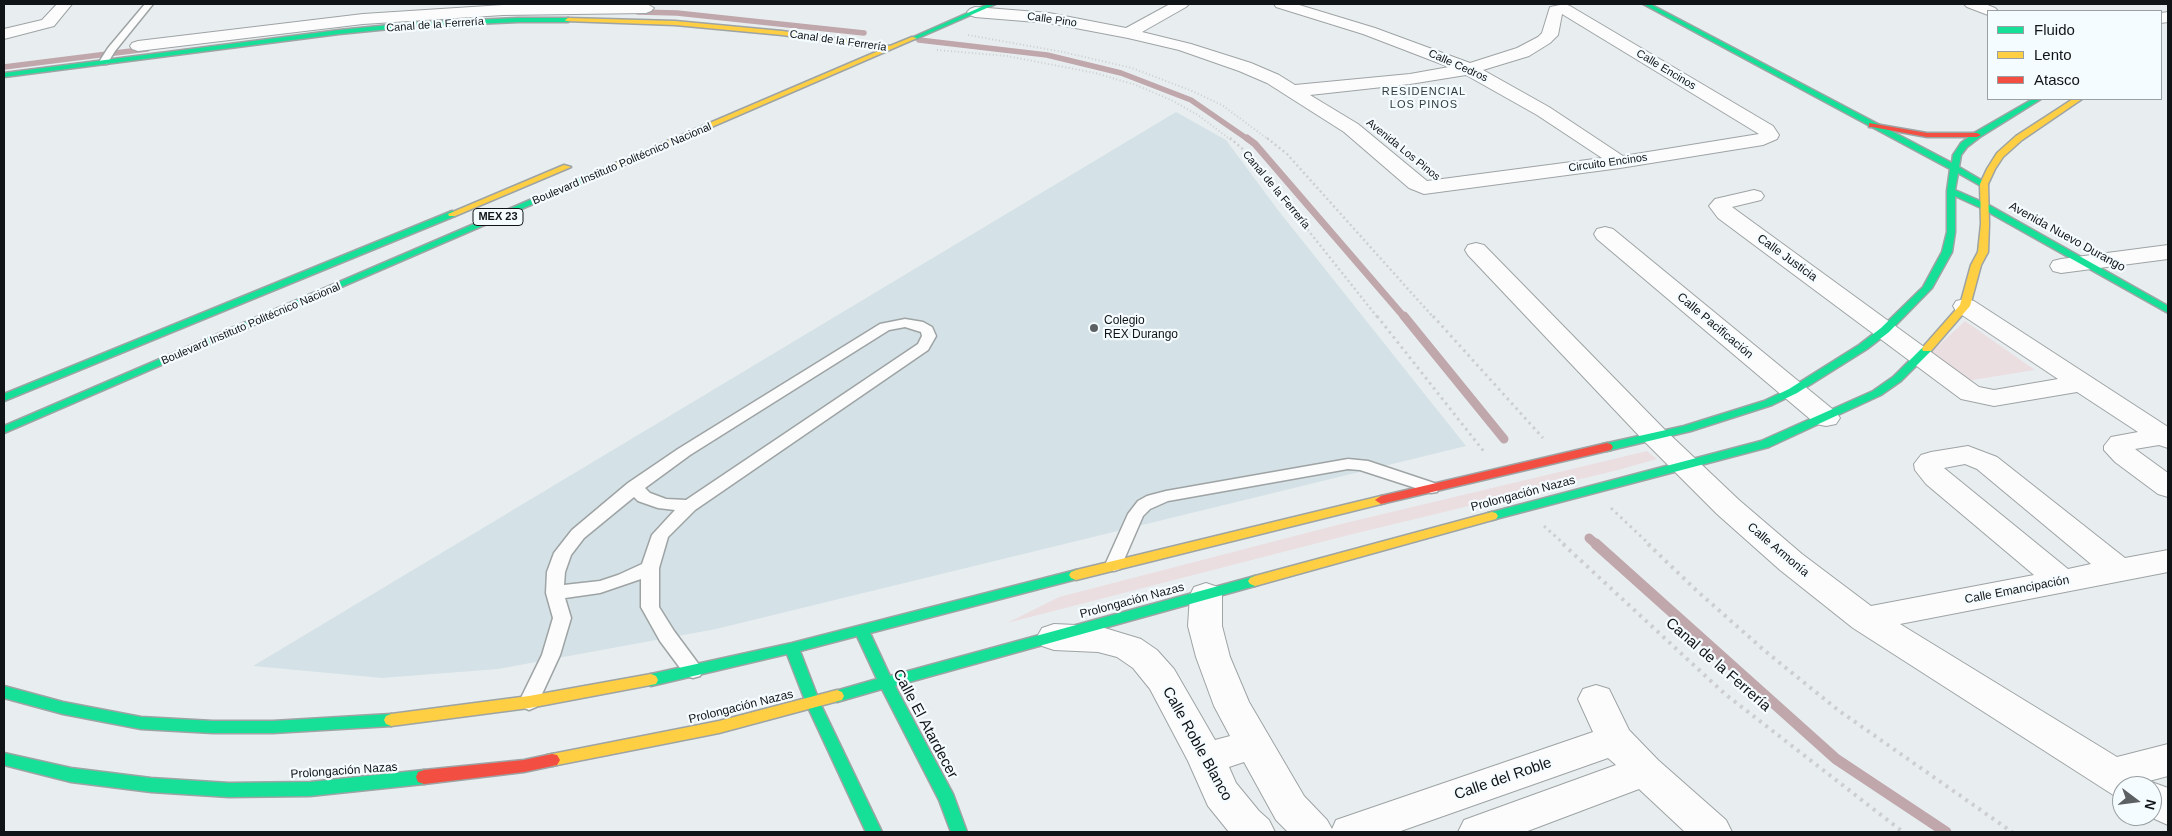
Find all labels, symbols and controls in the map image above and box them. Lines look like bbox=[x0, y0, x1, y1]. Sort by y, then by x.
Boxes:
street label: Calle Pino bbox=[1026, 10, 1078, 30]
legend bbox=[1987, 10, 2162, 100]
street label: Canal de la Ferrería bbox=[386, 15, 484, 35]
text: Fluido bbox=[2034, 21, 2075, 38]
street label: Canal de la Ferrería bbox=[789, 28, 887, 54]
text: Lento bbox=[2034, 46, 2072, 63]
street label: Calle Cedros bbox=[1426, 47, 1490, 85]
street label: Calle Encinos bbox=[1634, 47, 1698, 93]
text: Atasco bbox=[2034, 71, 2080, 88]
district label: RESIDENCIAL LOS PINOS bbox=[1380, 85, 1468, 111]
street label: Avenida Los Pinos bbox=[1364, 116, 1442, 184]
street label: Boulevard Instituto Politécnico Nacional bbox=[530, 120, 714, 208]
street label: Canal de la Ferrería bbox=[1240, 148, 1312, 232]
street label: Circuito Encinos bbox=[1568, 151, 1648, 175]
street label: Avenida Nuevo Durango bbox=[2006, 199, 2128, 275]
road number: MEX 23 bbox=[473, 208, 523, 226]
street label: Calle Justicia bbox=[1754, 231, 1820, 285]
street label: Boulevard Instituto Politécnico Nacional bbox=[159, 280, 343, 368]
street label: Calle Pacificación bbox=[1674, 290, 1756, 362]
place label: Colegio REX Durango bbox=[1104, 314, 1178, 342]
marker: Colegio REX Durango bbox=[1088, 322, 1100, 334]
street label: Prolongación Nazas bbox=[1469, 473, 1577, 515]
street label: Calle Armonía bbox=[1744, 520, 1812, 580]
street label: Calle Emancipación bbox=[1964, 573, 2070, 607]
street label: Prolongación Nazas bbox=[1078, 580, 1186, 622]
street label: Canal de la Ferrería bbox=[1662, 614, 1774, 716]
street label: Calle El Atardecer bbox=[889, 666, 961, 782]
street label: Calle Roble Blanco bbox=[1158, 684, 1236, 804]
street label: Prolongación Nazas bbox=[687, 687, 795, 727]
street label: Calle del Roble bbox=[1452, 754, 1554, 804]
street label: Prolongación Nazas bbox=[290, 760, 398, 782]
north arrow bbox=[2112, 776, 2162, 826]
text: N bbox=[2141, 798, 2160, 812]

